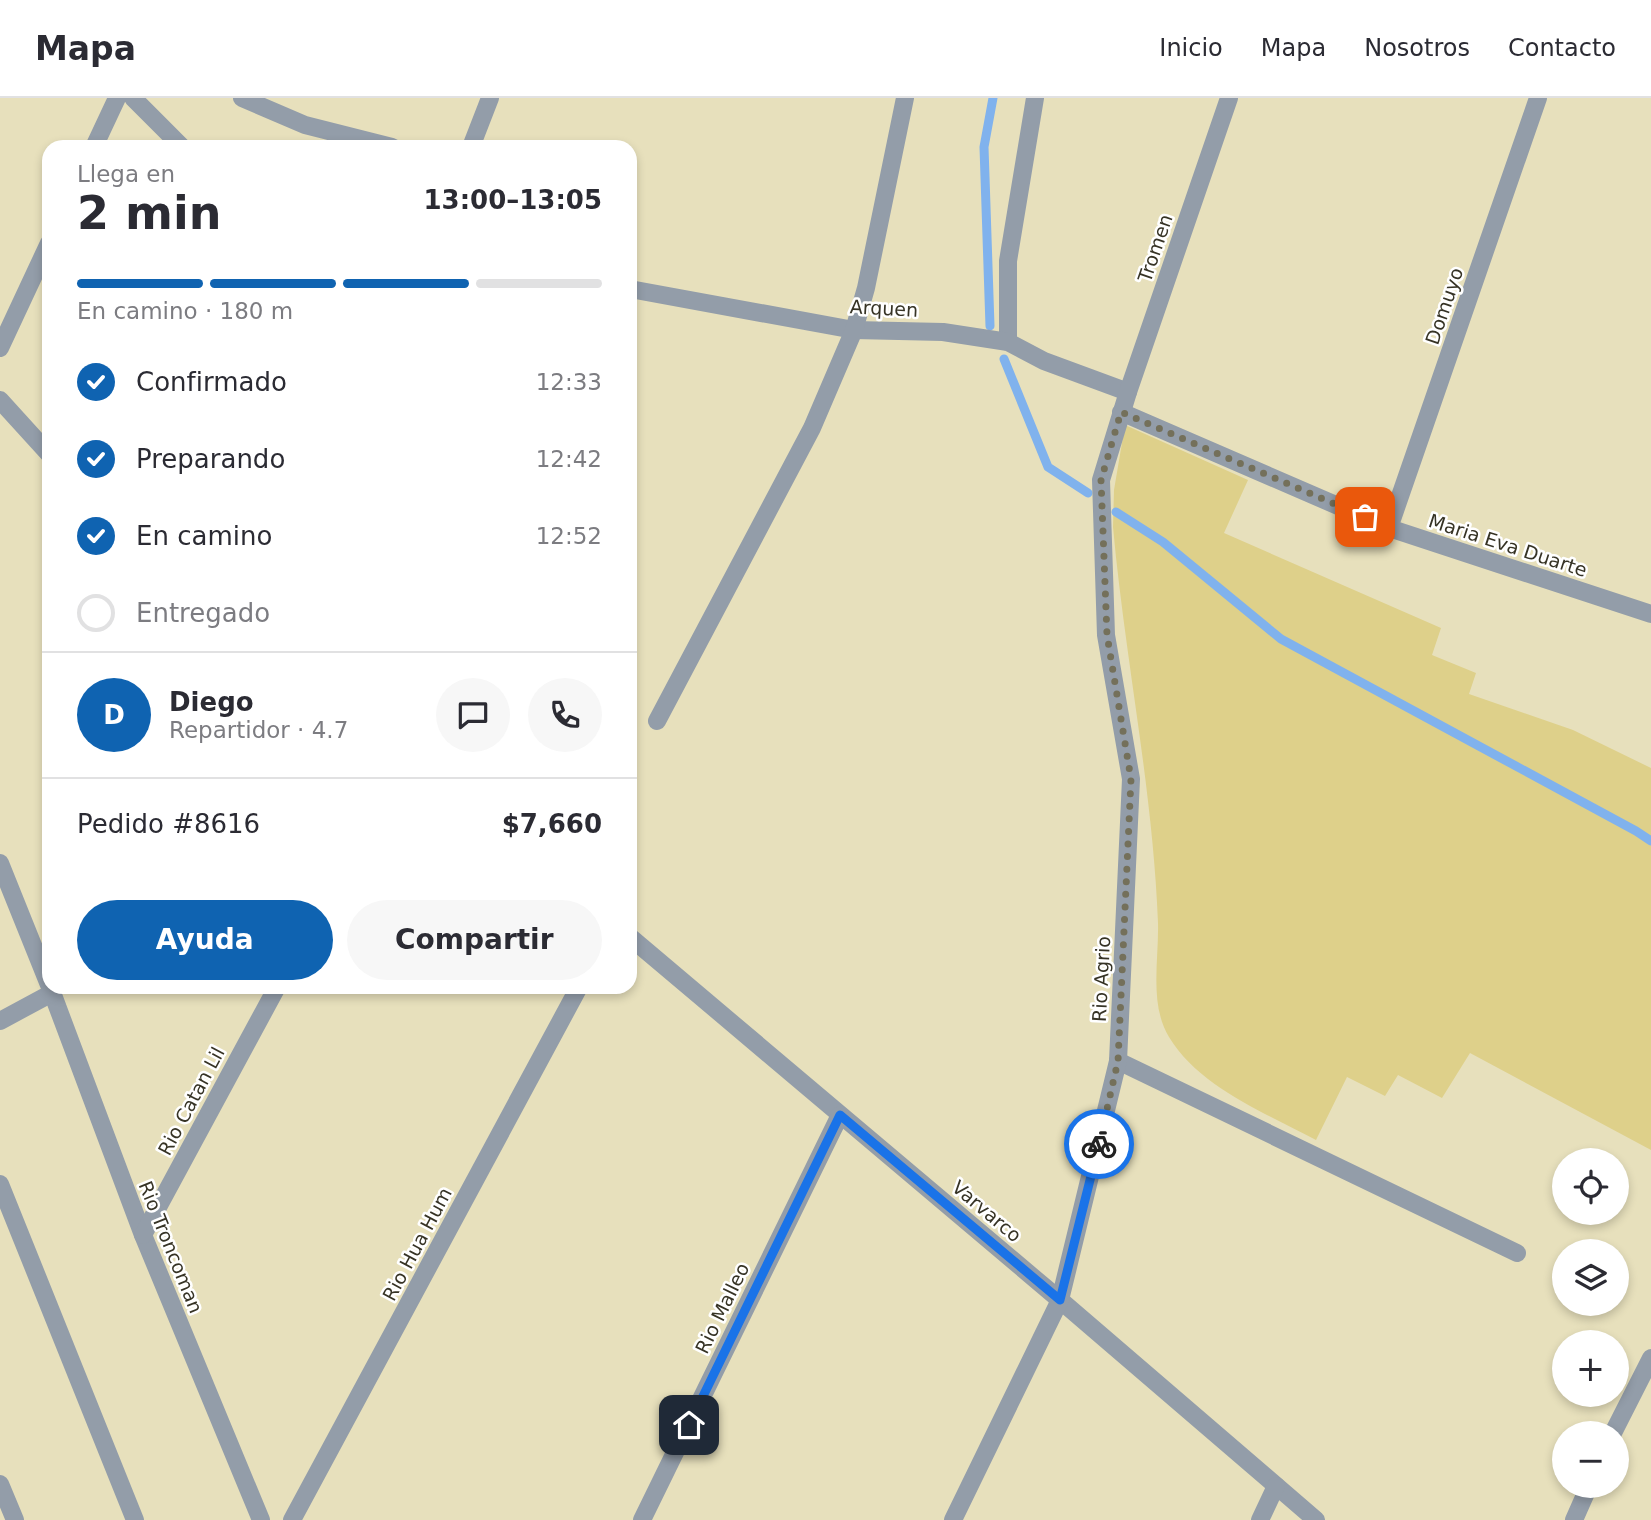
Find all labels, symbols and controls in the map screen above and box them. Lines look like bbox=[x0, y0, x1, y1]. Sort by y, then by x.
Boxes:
text: Mapa bbox=[35, 29, 136, 68]
text: Inicio bbox=[1159, 34, 1223, 62]
text: Mapa bbox=[1261, 34, 1326, 62]
text: Nosotros bbox=[1364, 34, 1470, 62]
text: Contacto bbox=[1508, 34, 1616, 62]
text: Llega en bbox=[77, 161, 175, 187]
text: 13:00–13:05 bbox=[423, 185, 602, 215]
text: 2 min bbox=[77, 186, 221, 240]
street label: Tromen bbox=[1133, 211, 1177, 286]
street label: Domuyo bbox=[1421, 265, 1467, 347]
street label: Arquen bbox=[849, 295, 919, 321]
text: En camino · 180 m bbox=[77, 298, 293, 324]
icon: check bbox=[77, 363, 115, 401]
text: Confirmado bbox=[136, 367, 287, 397]
text: 12:33 bbox=[536, 369, 602, 395]
icon: check bbox=[77, 440, 115, 478]
text: Preparando bbox=[136, 444, 285, 474]
text: 12:42 bbox=[536, 446, 602, 472]
pin bbox=[1335, 487, 1395, 547]
icon: bag bbox=[1346, 498, 1384, 536]
street label: Maria Eva Duarte bbox=[1426, 509, 1590, 581]
icon: check bbox=[77, 517, 115, 555]
text: En camino bbox=[136, 521, 272, 551]
text: 12:52 bbox=[536, 523, 602, 549]
text: Entregado bbox=[136, 598, 270, 628]
button: chat bbox=[436, 678, 510, 752]
button: phone bbox=[528, 678, 602, 752]
text: Diego bbox=[169, 687, 254, 717]
text: D bbox=[103, 700, 125, 730]
text: Repartidor · 4.7 bbox=[169, 717, 348, 743]
text: Pedido #8616 bbox=[77, 809, 260, 839]
text: $7,660 bbox=[502, 809, 602, 839]
button: Ayuda bbox=[77, 900, 333, 980]
button: Compartir bbox=[347, 900, 602, 980]
street label: Rio Agrio bbox=[1088, 936, 1114, 1022]
street label: Rio Catan Lil bbox=[153, 1043, 229, 1159]
courier bbox=[1064, 1109, 1134, 1179]
icon: bike bbox=[1080, 1125, 1118, 1163]
map controls bbox=[1552, 1148, 1629, 1498]
button: locate bbox=[1552, 1148, 1629, 1225]
street label: Varvarco bbox=[948, 1176, 1026, 1246]
street label: Rio Troncoman bbox=[135, 1178, 207, 1316]
street label: Rio Hua Hum bbox=[378, 1184, 456, 1304]
button: layers bbox=[1552, 1239, 1629, 1316]
street label: Rio Malleo bbox=[691, 1259, 753, 1357]
button: + bbox=[1552, 1330, 1629, 1407]
pin bbox=[659, 1395, 719, 1455]
icon: home bbox=[670, 1406, 708, 1444]
button: − bbox=[1552, 1421, 1629, 1498]

